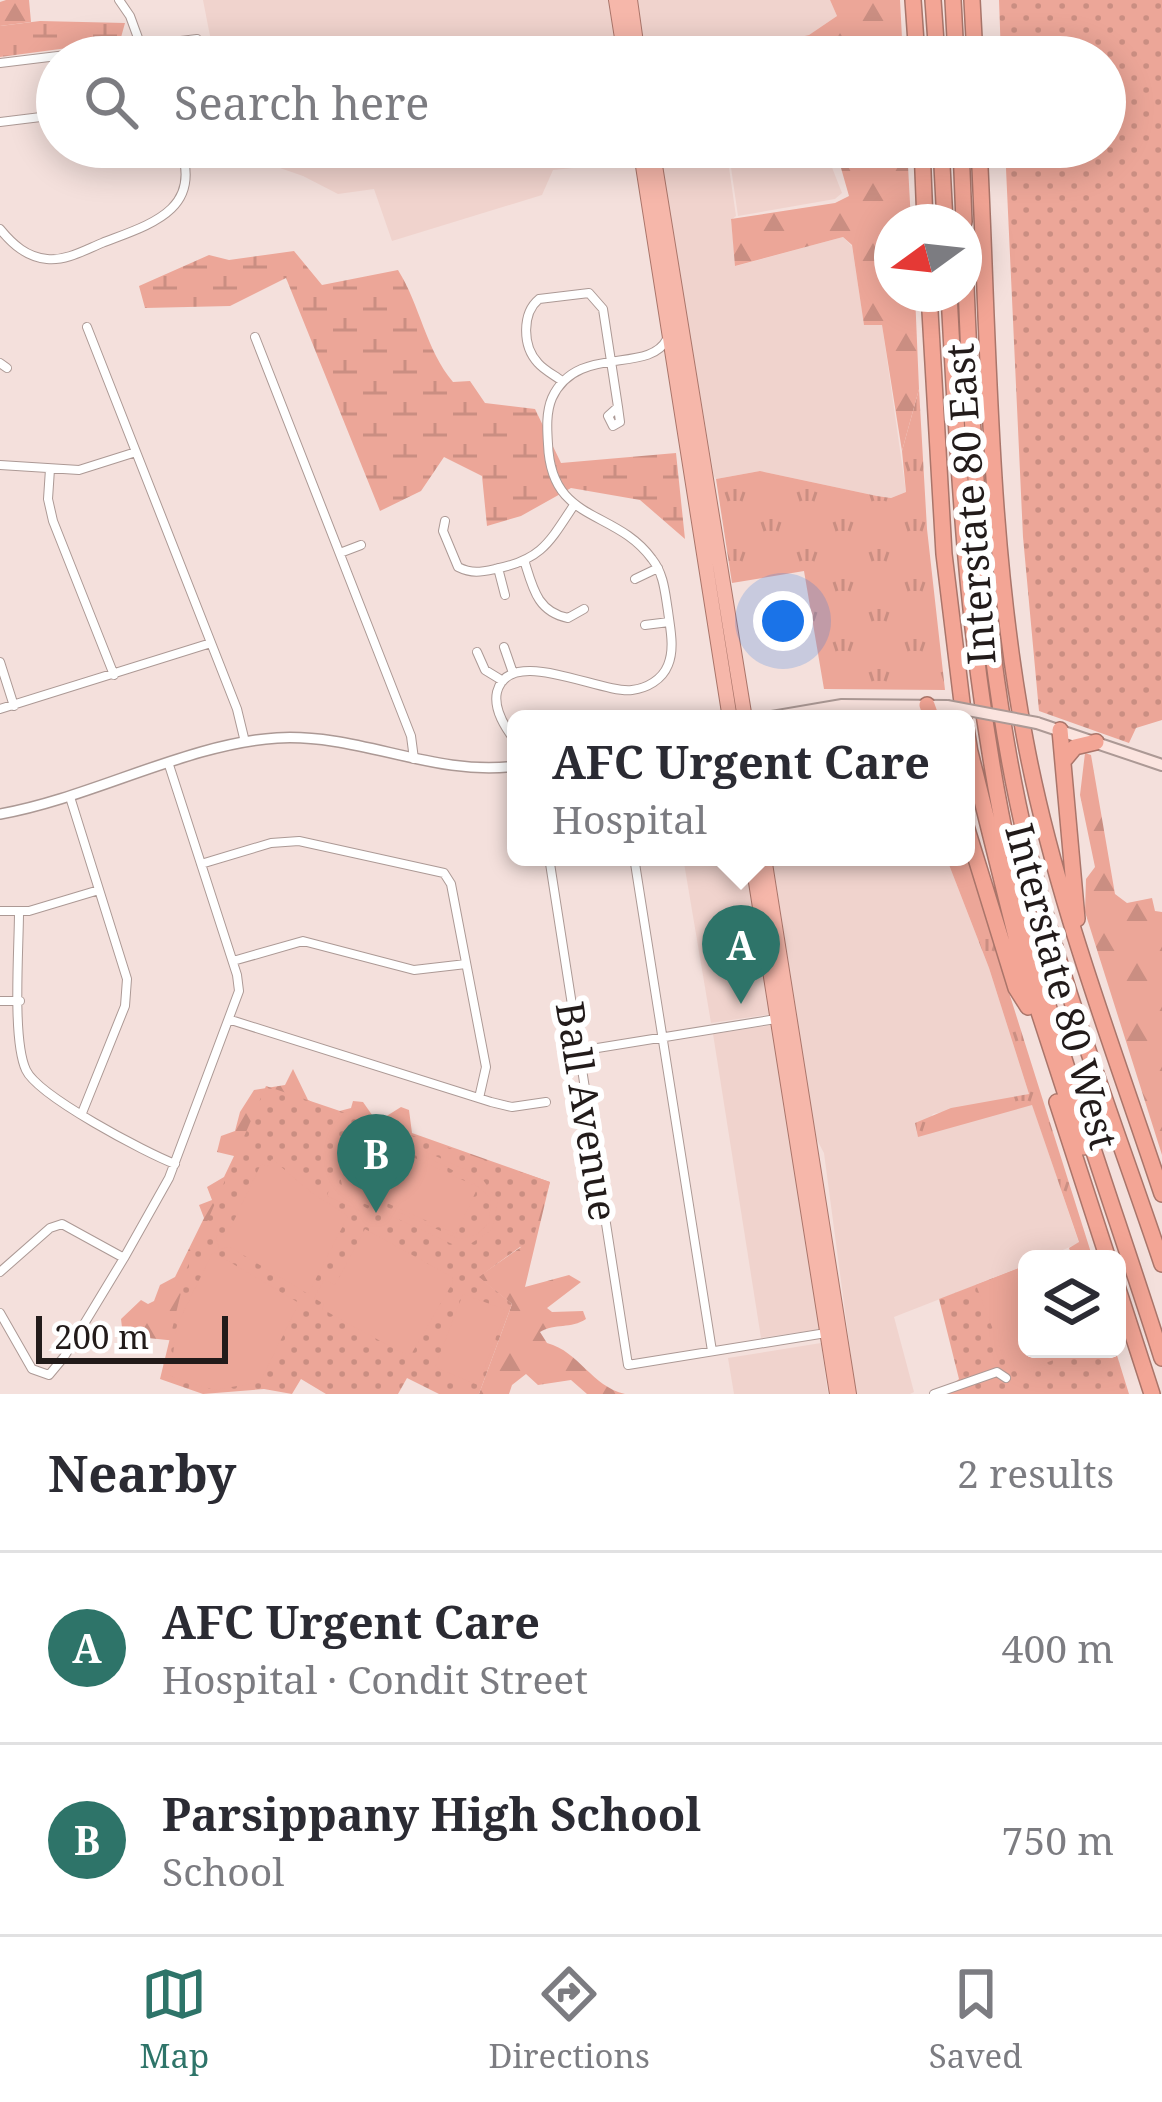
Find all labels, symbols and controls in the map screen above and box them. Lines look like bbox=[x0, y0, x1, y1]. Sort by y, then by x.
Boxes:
search box bbox=[36, 36, 1126, 168]
icon: search bbox=[78, 69, 144, 135]
text: Search here bbox=[174, 72, 429, 133]
north arrow bbox=[874, 204, 982, 312]
street label: Interstate 80 East bbox=[931, 342, 1007, 666]
your location bbox=[753, 591, 813, 651]
popup bbox=[507, 710, 975, 866]
text: AFC Urgent Care bbox=[552, 731, 930, 792]
text: Hospital bbox=[552, 792, 707, 845]
street label: Interstate 80 West bbox=[994, 817, 1132, 1155]
pin: A bbox=[702, 905, 780, 1004]
street label: Ball Avenue bbox=[545, 998, 631, 1224]
pin: B bbox=[337, 1114, 415, 1213]
map controls bbox=[1018, 1250, 1126, 1358]
button: layers bbox=[1018, 1250, 1126, 1358]
scale bar bbox=[36, 1310, 228, 1363]
text: 200 m bbox=[54, 1314, 149, 1359]
text: Nearby bbox=[48, 1437, 236, 1507]
text: 2 results bbox=[957, 1446, 1114, 1499]
text: AFC Urgent Care bbox=[162, 1591, 540, 1652]
text: A bbox=[72, 1621, 102, 1674]
text: 400 m bbox=[1002, 1621, 1114, 1674]
text: Hospital · Condit Street bbox=[162, 1652, 588, 1705]
text: Parsippany High School bbox=[162, 1783, 701, 1844]
text: B bbox=[74, 1813, 100, 1866]
text: 750 m bbox=[1002, 1813, 1114, 1866]
text: School bbox=[162, 1844, 284, 1897]
tab: Map bbox=[140, 1961, 209, 2078]
tab: Directions bbox=[488, 1961, 650, 2078]
tab: Saved bbox=[929, 1961, 1022, 2078]

